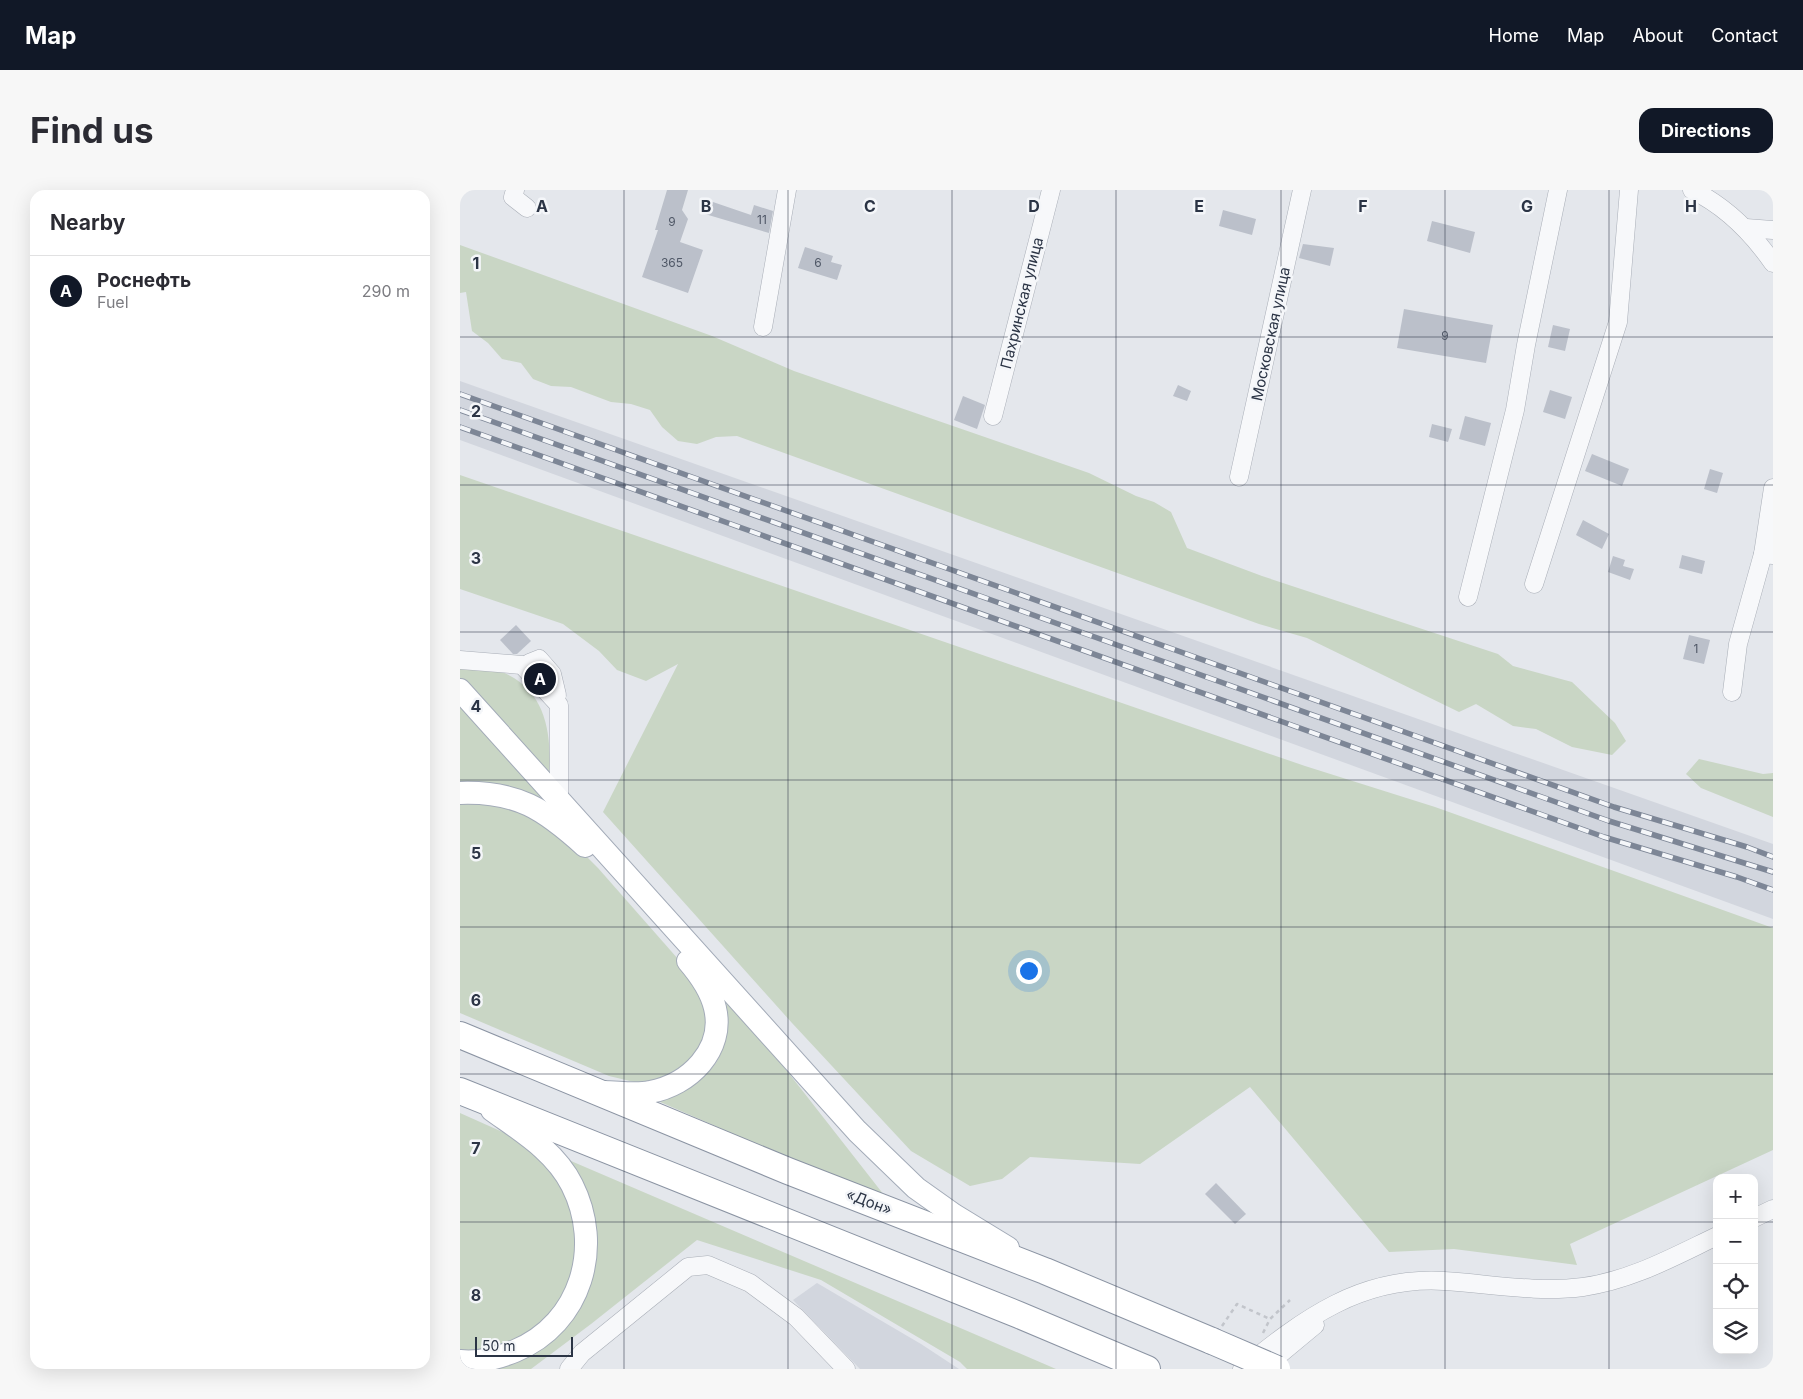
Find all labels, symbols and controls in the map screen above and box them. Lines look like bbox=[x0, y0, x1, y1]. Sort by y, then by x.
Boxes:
text: Map bbox=[25, 21, 76, 50]
text: Home bbox=[1489, 25, 1539, 46]
text: Map bbox=[1567, 25, 1604, 46]
text: About bbox=[1632, 25, 1683, 46]
text: Contact bbox=[1711, 25, 1778, 46]
button: Directions bbox=[1639, 108, 1773, 153]
text: Find us bbox=[30, 109, 154, 151]
text: A bbox=[536, 196, 548, 216]
text: B bbox=[701, 196, 711, 216]
text: C bbox=[864, 196, 876, 216]
text: D bbox=[1028, 196, 1040, 216]
text: E bbox=[1194, 196, 1204, 216]
text: F bbox=[1358, 196, 1368, 216]
text: G bbox=[1521, 196, 1533, 216]
text: H bbox=[1685, 196, 1697, 216]
text: Nearby bbox=[50, 210, 125, 235]
house number: 11 bbox=[757, 212, 767, 227]
house number: 9 bbox=[668, 214, 676, 229]
street label: Пахринская улица bbox=[996, 235, 1047, 371]
text: 1 bbox=[473, 253, 479, 273]
house number: 365 bbox=[661, 255, 683, 270]
house number: 6 bbox=[814, 255, 822, 270]
street label: Московская улица bbox=[1247, 265, 1294, 403]
text: Роснефть bbox=[97, 269, 191, 292]
text: A bbox=[60, 281, 72, 301]
text: 290 m bbox=[362, 281, 410, 301]
text: Fuel bbox=[97, 292, 129, 312]
house number: 9 bbox=[1441, 328, 1449, 343]
text: 2 bbox=[471, 401, 481, 421]
text: 3 bbox=[471, 548, 481, 568]
house number: 1 bbox=[1694, 641, 1698, 656]
pin: A bbox=[524, 660, 556, 698]
text: 4 bbox=[471, 696, 482, 716]
text: 5 bbox=[471, 843, 481, 863]
your location bbox=[1016, 958, 1042, 984]
text: 6 bbox=[471, 990, 481, 1010]
text: 7 bbox=[471, 1138, 481, 1158]
map controls bbox=[1713, 1174, 1758, 1354]
button: + bbox=[1713, 1174, 1758, 1219]
street label: «Дон» bbox=[844, 1184, 895, 1219]
button: − bbox=[1713, 1219, 1758, 1264]
button: locate bbox=[1713, 1264, 1758, 1309]
text: 8 bbox=[471, 1285, 481, 1305]
button: layers bbox=[1713, 1309, 1758, 1354]
scale bar bbox=[475, 1334, 572, 1357]
text: 50 m bbox=[482, 1337, 516, 1354]

